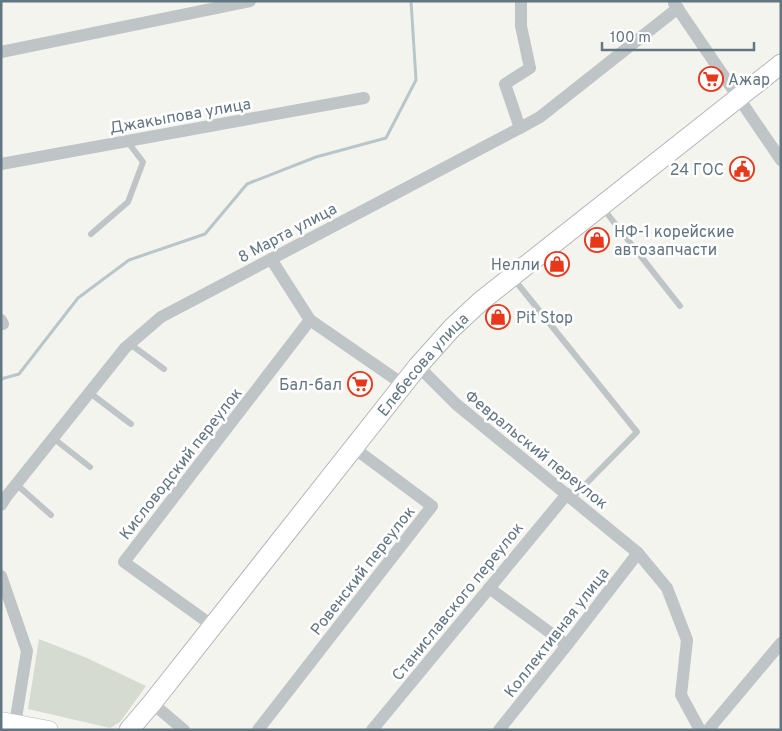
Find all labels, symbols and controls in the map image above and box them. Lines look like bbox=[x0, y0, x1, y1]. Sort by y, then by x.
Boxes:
scale bar bbox=[602, 20, 754, 52]
text: 100 m bbox=[610, 29, 651, 48]
supermarket icon: Ажар bbox=[698, 66, 724, 92]
place label: Ажар bbox=[728, 71, 770, 91]
street label: Джакыпова улица bbox=[108, 95, 253, 139]
public building icon: 24 ГОС bbox=[729, 156, 755, 182]
place label: 24 ГОС bbox=[670, 161, 724, 181]
street label: 8 Марта улица bbox=[235, 199, 341, 268]
place label: НФ-1 корейские автозапчасти bbox=[614, 223, 734, 261]
shop icon: НФ-1 корейские автозапчасти bbox=[584, 227, 610, 253]
shop icon: Нелли bbox=[544, 251, 570, 277]
place label: Нелли bbox=[491, 256, 540, 276]
shop icon: Pit Stop bbox=[485, 304, 511, 330]
place label: Pit Stop bbox=[516, 309, 573, 329]
street label: Елебесова улица bbox=[374, 310, 474, 421]
supermarket icon: Бал-бал bbox=[347, 371, 373, 397]
place label: Бал-бал bbox=[279, 376, 342, 396]
street label: Кисловодский переулок bbox=[116, 384, 247, 544]
street label: Февральский переулок bbox=[460, 387, 611, 514]
street label: Ровенский переулок bbox=[307, 503, 420, 640]
street label: Станиславского переулок bbox=[388, 519, 529, 686]
street label: Коллективная улица bbox=[501, 564, 614, 702]

